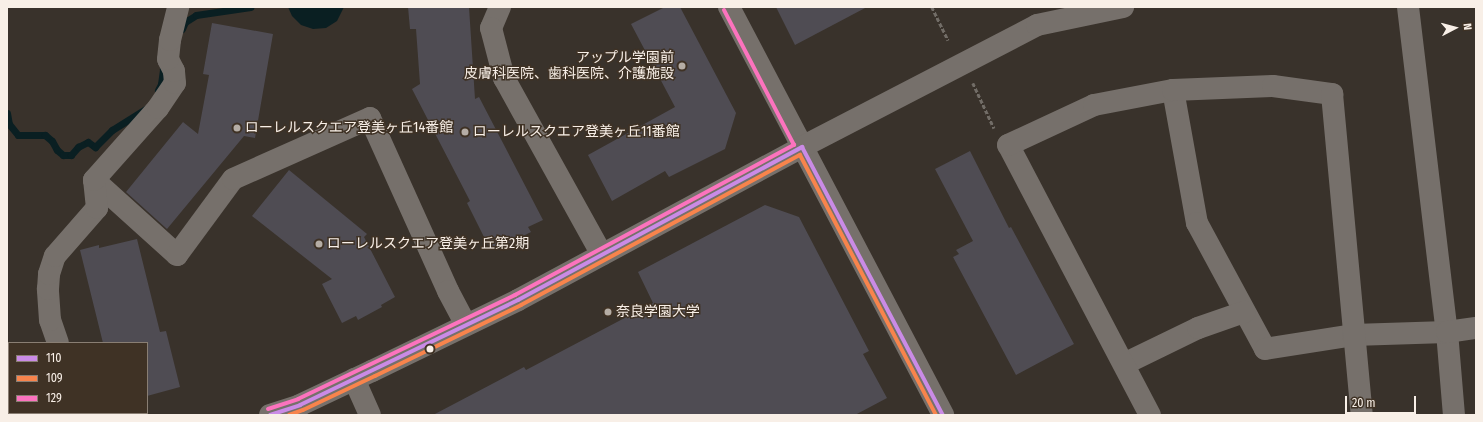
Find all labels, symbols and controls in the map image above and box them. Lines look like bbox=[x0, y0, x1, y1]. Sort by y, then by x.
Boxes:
north arrow bbox=[1435, 8, 1475, 48]
text: N bbox=[1461, 23, 1474, 31]
place label: アップル学園前 皮膚科医院、歯科医院、介護施設 bbox=[464, 50, 674, 82]
marker: アップル学園前 皮膚科医院、歯科医院、介護施設 bbox=[677, 61, 687, 71]
place label: ローレルスクエア登美ヶ丘14番館 bbox=[245, 120, 453, 136]
marker: ローレルスクエア登美ヶ丘14番館 bbox=[232, 123, 242, 133]
place label: ローレルスクエア登美ヶ丘11番館 bbox=[473, 124, 680, 140]
marker: ローレルスクエア登美ヶ丘11番館 bbox=[460, 127, 470, 137]
place label: ローレルスクエア登美ヶ丘第2期 bbox=[327, 236, 529, 252]
marker: ローレルスクエア登美ヶ丘第2期 bbox=[314, 239, 324, 249]
place label: 奈良学園大学 bbox=[616, 304, 700, 320]
marker: 奈良学園大学 bbox=[603, 307, 613, 317]
legend bbox=[8, 342, 148, 414]
unlabelled marker bbox=[425, 344, 435, 354]
text: 110 bbox=[46, 351, 61, 365]
text: 109 bbox=[46, 371, 63, 385]
scale bar bbox=[1347, 388, 1418, 414]
text: 129 bbox=[46, 391, 62, 405]
text: 20 m bbox=[1352, 396, 1376, 410]

